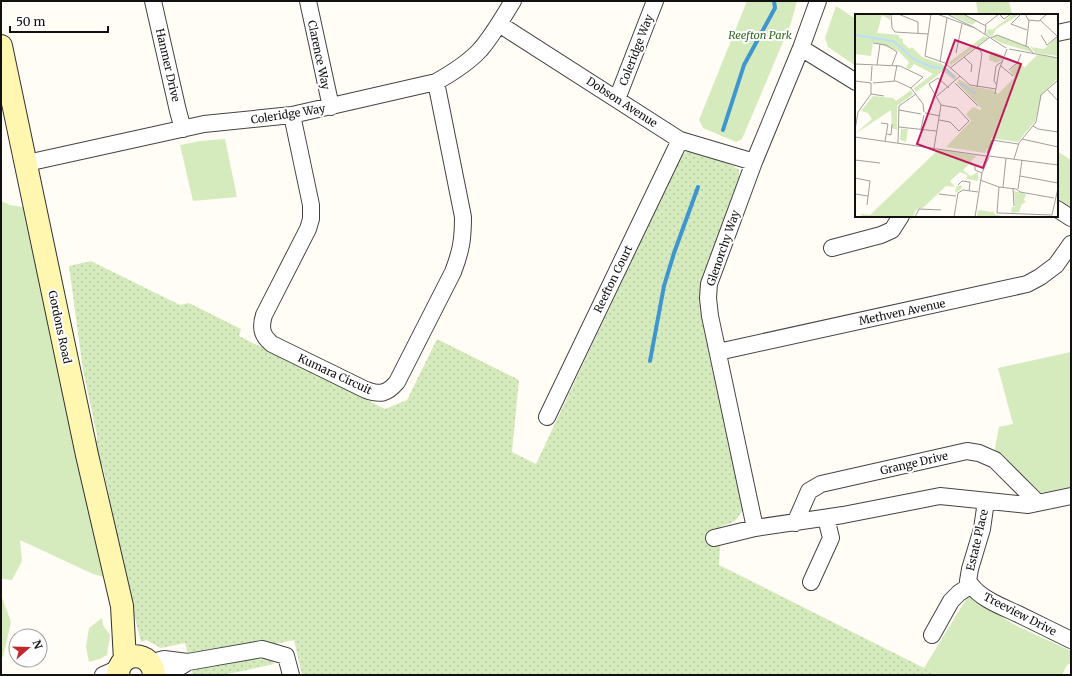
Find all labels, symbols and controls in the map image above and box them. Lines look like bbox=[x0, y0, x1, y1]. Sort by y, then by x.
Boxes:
scale bar bbox=[10, 8, 108, 34]
street label: Coleridge Way bbox=[616, 12, 656, 88]
text: 50 m bbox=[16, 14, 45, 29]
inset map bbox=[855, 14, 1058, 217]
street label: Clarence Way bbox=[305, 19, 333, 92]
street label: Hanmer Drive bbox=[153, 27, 183, 103]
park label: Reefton Park bbox=[728, 28, 792, 42]
street label: Dobson Avenue bbox=[584, 74, 660, 130]
street label: Coleridge Way bbox=[250, 101, 327, 127]
street label: Glenorchy Way bbox=[703, 208, 743, 288]
street label: Reefton Court bbox=[591, 242, 636, 315]
street label: Gordons Road bbox=[45, 289, 75, 365]
street label: Methven Avenue bbox=[857, 296, 947, 328]
street label: Kumara Circuit bbox=[296, 351, 375, 398]
street label: Grange Drive bbox=[879, 448, 950, 478]
street label: Estate Place bbox=[963, 508, 991, 572]
street label: Treeview Drive bbox=[981, 590, 1059, 639]
north arrow bbox=[8, 628, 48, 668]
text: N bbox=[29, 638, 46, 651]

